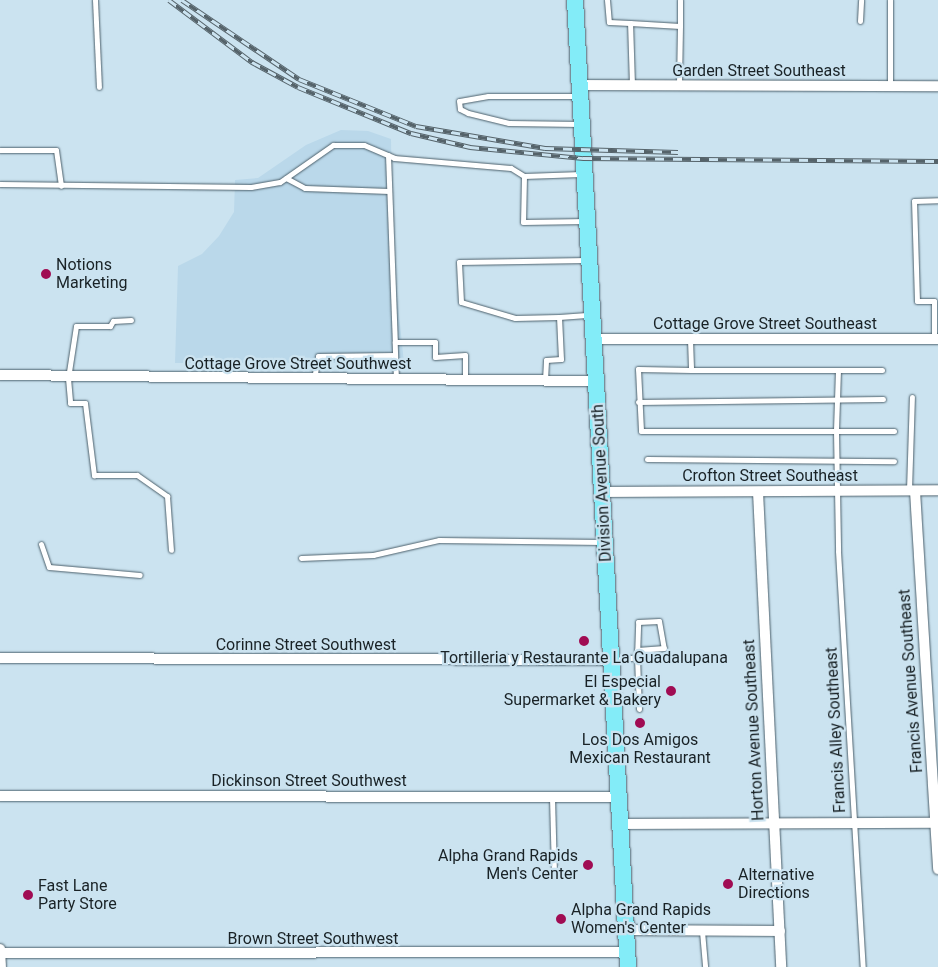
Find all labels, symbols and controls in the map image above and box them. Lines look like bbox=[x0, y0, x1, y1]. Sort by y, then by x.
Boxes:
street label: Garden Street Southeast bbox=[672, 61, 846, 81]
place label: Notions Marketing bbox=[56, 255, 127, 293]
marker: Notions Marketing bbox=[40, 268, 52, 280]
street label: Cottage Grove Street Southeast bbox=[653, 314, 877, 334]
street label: Cottage Grove Street Southwest bbox=[184, 354, 412, 374]
street label: Division Avenue South bbox=[588, 404, 616, 562]
street label: Crofton Street Southeast bbox=[682, 466, 858, 486]
street label: Francis Avenue Southeast bbox=[895, 588, 927, 774]
street label: Corinne Street Southwest bbox=[216, 635, 396, 655]
marker: Tortilleria y Restaurante La Guadalupana bbox=[578, 635, 590, 647]
street label: Horton Avenue Southeast bbox=[740, 639, 768, 821]
street label: Francis Alley Southeast bbox=[822, 647, 850, 813]
place label: Tortilleria y Restaurante La Guadalupana bbox=[440, 648, 728, 668]
place label: El Especial Supermarket & Bakery bbox=[504, 672, 661, 710]
marker: El Especial Supermarket & Bakery bbox=[665, 685, 677, 697]
marker: Los Dos Amigos Mexican Restaurant bbox=[634, 717, 646, 729]
place label: Los Dos Amigos Mexican Restaurant bbox=[569, 730, 711, 768]
street label: Dickinson Street Southwest bbox=[211, 771, 407, 791]
place label: Alpha Grand Rapids Men's Center bbox=[438, 846, 578, 884]
marker: Alpha Grand Rapids Men's Center bbox=[582, 859, 594, 871]
place label: Alternative Directions bbox=[738, 865, 814, 903]
place label: Fast Lane Party Store bbox=[38, 876, 117, 914]
marker: Alternative Directions bbox=[722, 878, 734, 890]
marker: Fast Lane Party Store bbox=[22, 889, 34, 901]
place label: Alpha Grand Rapids Women's Center bbox=[571, 900, 711, 938]
marker: Alpha Grand Rapids Women's Center bbox=[555, 913, 567, 925]
street label: Brown Street Southwest bbox=[228, 929, 398, 949]

